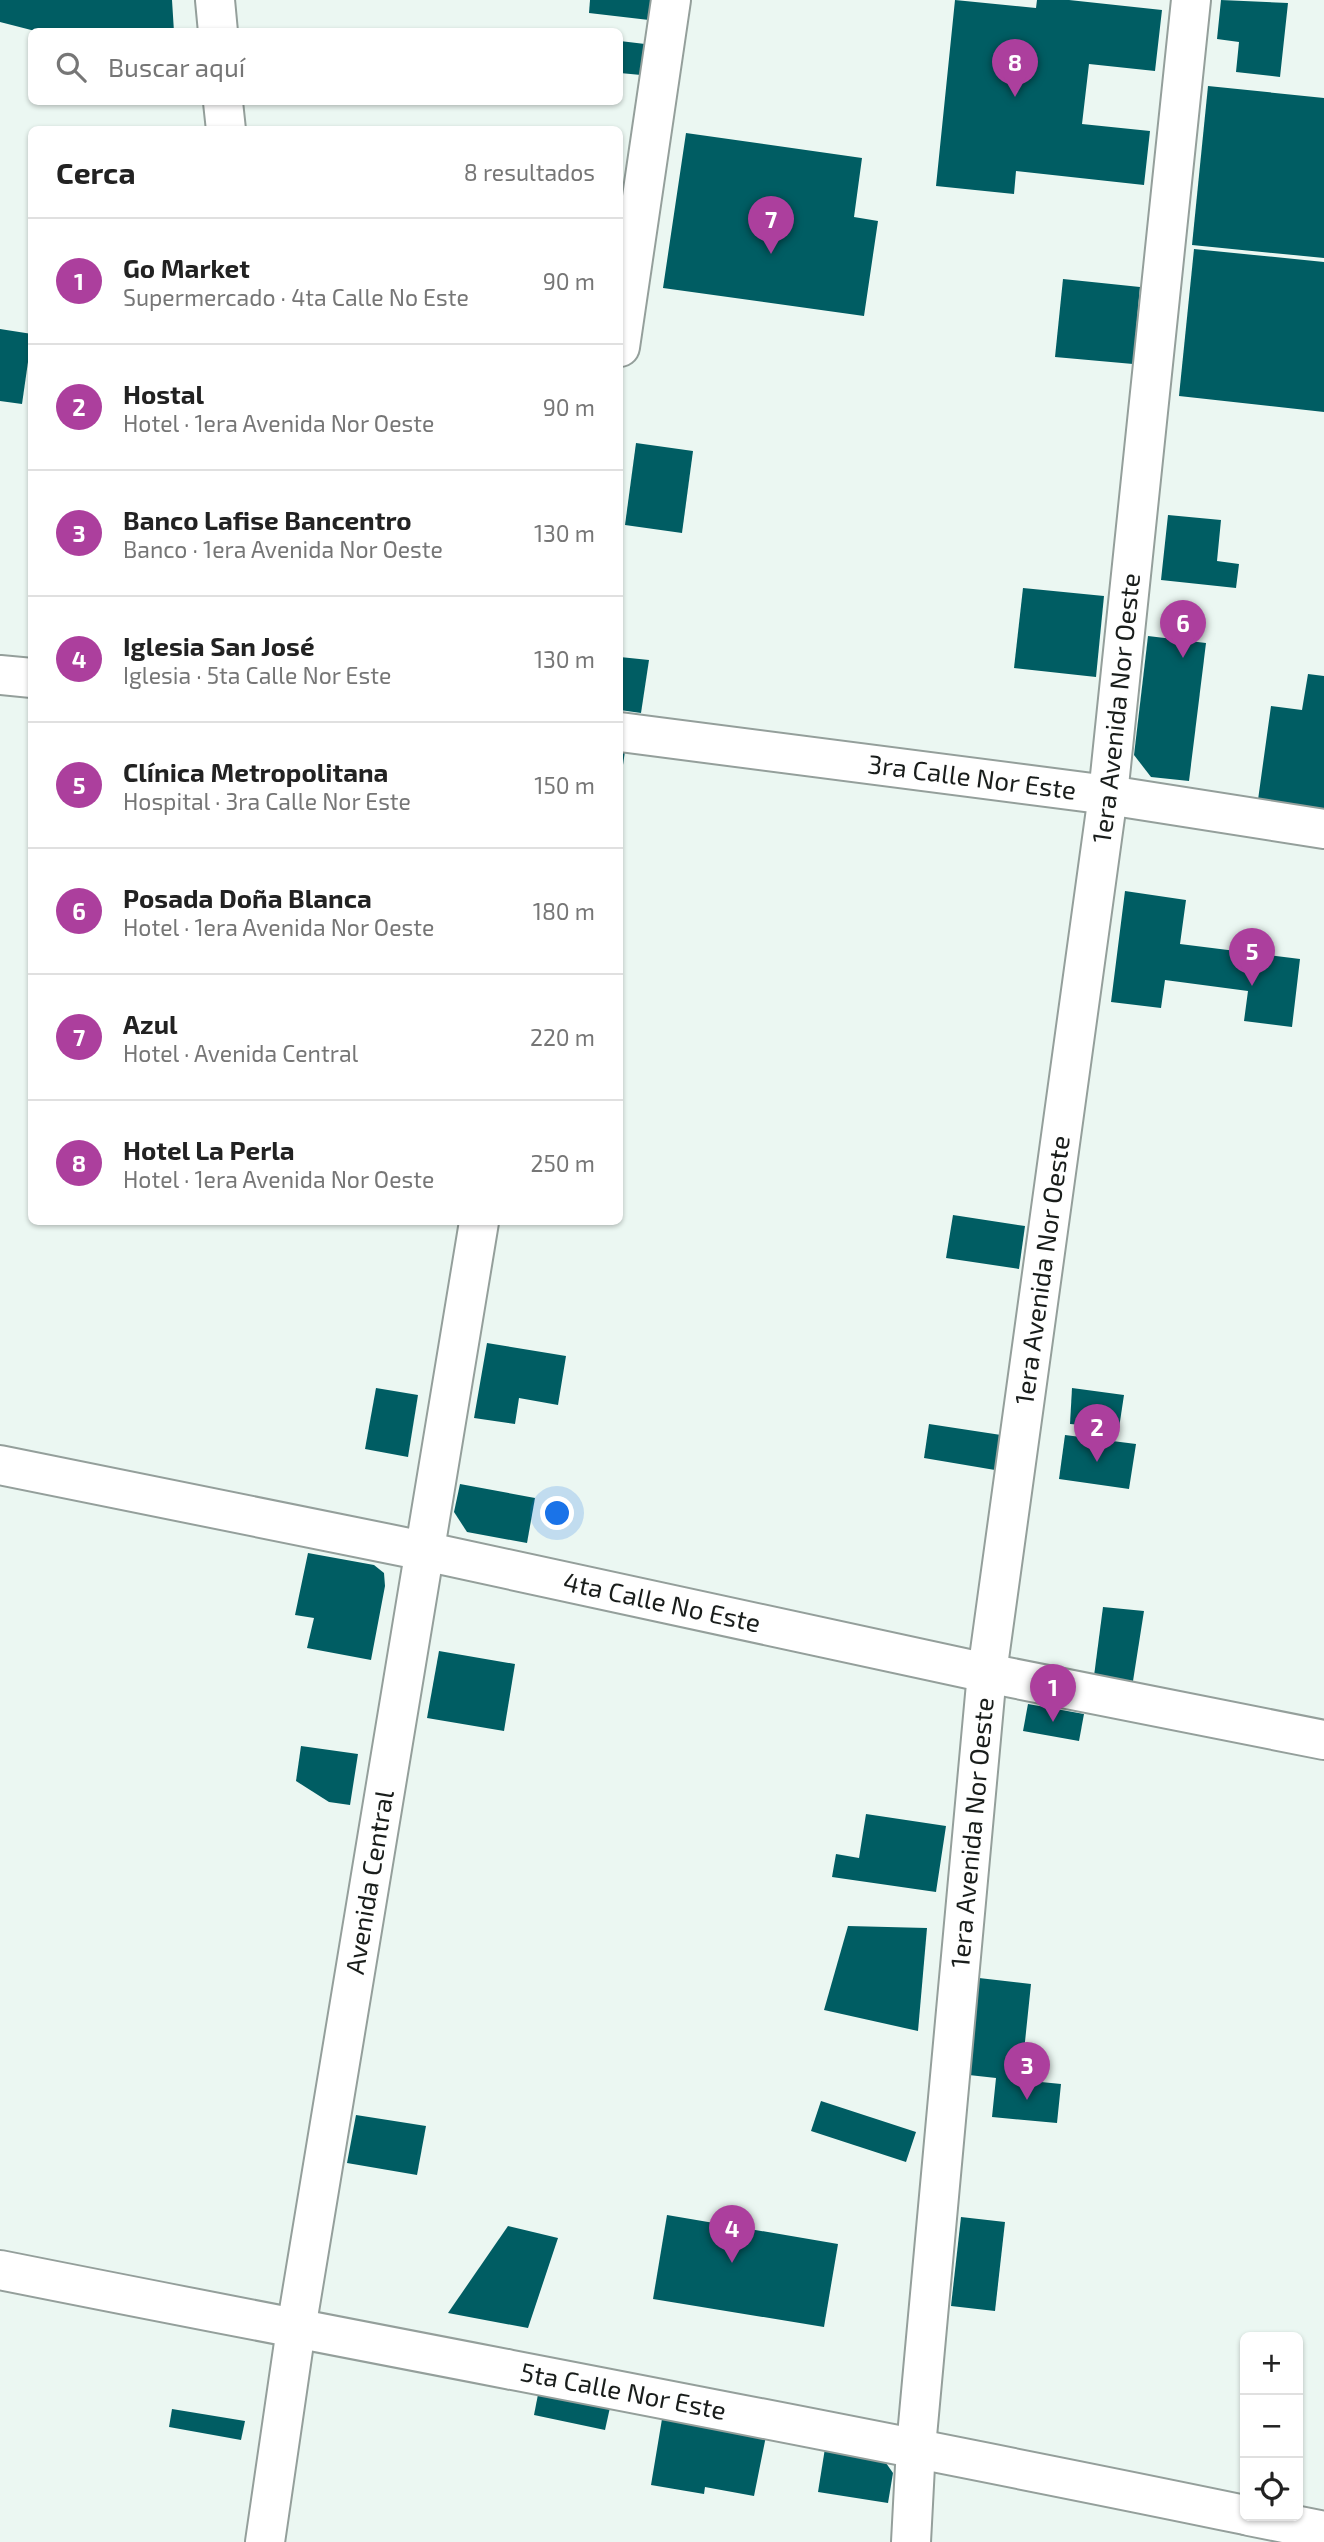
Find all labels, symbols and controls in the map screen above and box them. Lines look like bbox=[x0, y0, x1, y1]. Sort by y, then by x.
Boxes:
search box bbox=[28, 28, 623, 105]
pin: 8 bbox=[992, 39, 1038, 97]
icon: search bbox=[52, 48, 90, 86]
text: Buscar aquí bbox=[108, 51, 245, 82]
text: Cerca bbox=[56, 154, 136, 190]
text: 8 resultados bbox=[464, 158, 595, 186]
pin: 7 bbox=[748, 196, 794, 254]
text: Go Market bbox=[123, 252, 250, 283]
text: 1 bbox=[74, 267, 84, 295]
text: 90 m bbox=[543, 267, 595, 295]
text: Supermercado · 4ta Calle No Este bbox=[123, 283, 469, 311]
text: Hostal bbox=[123, 378, 204, 409]
text: 2 bbox=[72, 393, 86, 421]
text: 90 m bbox=[543, 393, 595, 421]
text: Hotel · 1era Avenida Nor Oeste bbox=[123, 409, 434, 437]
text: Banco Lafise Bancentro bbox=[123, 504, 412, 535]
text: 3 bbox=[72, 519, 86, 547]
text: 130 m bbox=[534, 519, 595, 547]
text: Banco · 1era Avenida Nor Oeste bbox=[123, 535, 443, 563]
street label: 1era Avenida Nor Oeste bbox=[1085, 571, 1145, 845]
pin: 6 bbox=[1160, 600, 1206, 658]
text: Iglesia San José bbox=[123, 630, 315, 661]
text: 4 bbox=[72, 645, 86, 673]
text: 130 m bbox=[534, 645, 595, 673]
text: Iglesia · 5ta Calle Nor Este bbox=[123, 661, 391, 689]
street label: 3ra Calle Nor Este bbox=[866, 747, 1078, 805]
text: Clínica Metropolitana bbox=[123, 756, 388, 787]
text: 5 bbox=[73, 771, 85, 799]
text: 150 m bbox=[534, 771, 595, 799]
text: Hospital · 3ra Calle Nor Este bbox=[123, 787, 411, 815]
text: Posada Doña Blanca bbox=[123, 882, 372, 913]
text: 6 bbox=[72, 897, 86, 925]
text: 180 m bbox=[533, 897, 595, 925]
text: Hotel · 1era Avenida Nor Oeste bbox=[123, 913, 434, 941]
pin: 5 bbox=[1229, 928, 1275, 986]
text: Azul bbox=[123, 1008, 178, 1039]
text: 7 bbox=[73, 1023, 85, 1051]
text: 220 m bbox=[530, 1023, 595, 1051]
text: Hotel · Avenida Central bbox=[123, 1039, 358, 1067]
street label: 1era Avenida Nor Oeste bbox=[1007, 1133, 1075, 1406]
text: Hotel La Perla bbox=[123, 1134, 295, 1165]
text: 8 bbox=[72, 1149, 86, 1177]
text: 250 m bbox=[531, 1149, 595, 1177]
text: Hotel · 1era Avenida Nor Oeste bbox=[123, 1165, 434, 1193]
pin: 2 bbox=[1074, 1404, 1120, 1462]
your location bbox=[540, 1496, 574, 1530]
street label: 4ta Calle No Este bbox=[561, 1565, 764, 1638]
pin: 1 bbox=[1030, 1664, 1076, 1722]
street label: 1era Avenida Nor Oeste bbox=[943, 1696, 999, 1969]
street label: Avenida Central bbox=[338, 1787, 399, 1976]
pin: 3 bbox=[1004, 2042, 1050, 2100]
pin: 4 bbox=[709, 2205, 755, 2263]
map controls bbox=[1240, 2332, 1303, 2521]
button: + bbox=[1240, 2332, 1303, 2395]
street label: 5ta Calle Nor Este bbox=[518, 2355, 729, 2425]
button: − bbox=[1240, 2395, 1303, 2458]
button: locate bbox=[1240, 2458, 1303, 2521]

